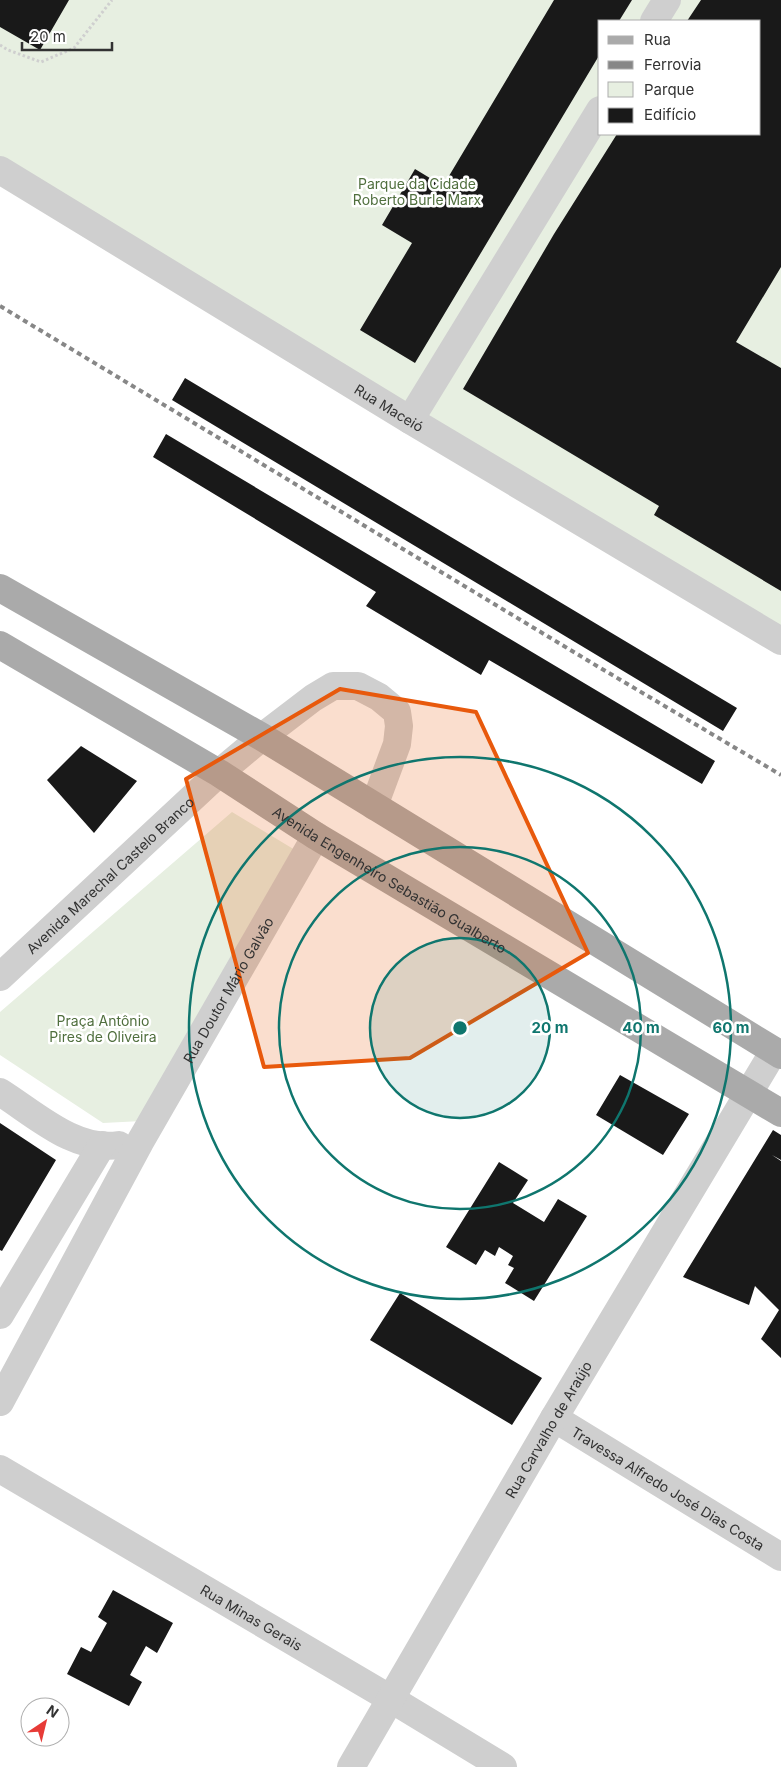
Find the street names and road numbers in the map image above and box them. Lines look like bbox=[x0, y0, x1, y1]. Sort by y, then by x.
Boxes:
street label: Rua Maceió bbox=[352, 380, 427, 435]
street label: Avenida Marechal Castelo Branco bbox=[22, 793, 197, 957]
street label: Avenida Engenheiro Sebastião Gualberto bbox=[270, 802, 510, 956]
street label: Rua Doutor Mário Galvão bbox=[179, 914, 276, 1066]
street label: Rua Carvalho de Araújo bbox=[501, 1358, 595, 1501]
street label: Travessa Alfredo José Dias Costa bbox=[569, 1422, 768, 1553]
street label: Rua Minas Gerais bbox=[198, 1581, 306, 1654]

